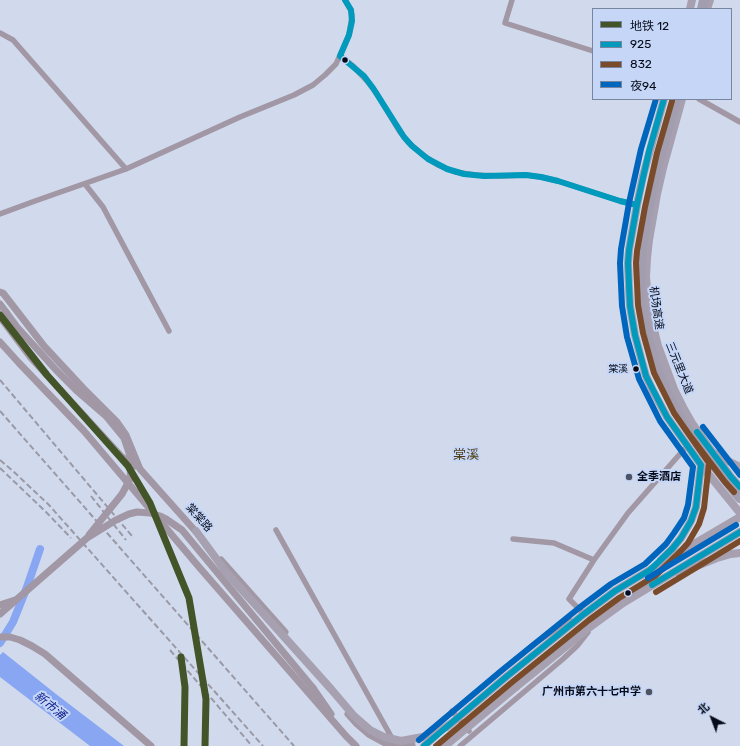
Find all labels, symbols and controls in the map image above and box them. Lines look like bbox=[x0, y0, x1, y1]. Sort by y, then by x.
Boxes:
legend bbox=[592, 8, 732, 100]
text: 地铁 12 bbox=[630, 19, 669, 33]
text: 925 bbox=[630, 37, 651, 51]
unlabelled marker bbox=[340, 55, 350, 65]
text: 832 bbox=[630, 57, 652, 71]
text: 夜94 bbox=[630, 79, 656, 93]
street label: 机场高速 bbox=[646, 285, 666, 331]
street label: 三元里大道 bbox=[663, 340, 695, 396]
place label: 棠溪 bbox=[608, 363, 628, 375]
marker: 棠溪 bbox=[631, 364, 641, 374]
district label: 棠溪 bbox=[453, 447, 479, 463]
place label: 全季酒店 bbox=[637, 470, 681, 484]
marker: 全季酒店 bbox=[624, 472, 634, 482]
street label: 棠棠路 bbox=[183, 501, 215, 535]
unlabelled marker bbox=[623, 588, 633, 598]
place label: 广州市第六十七中学 bbox=[542, 685, 641, 699]
marker: 广州市第六十七中学 bbox=[644, 687, 654, 697]
water label: 新市涌 bbox=[31, 689, 69, 723]
north arrow bbox=[692, 698, 732, 738]
text: 北 bbox=[695, 700, 712, 717]

